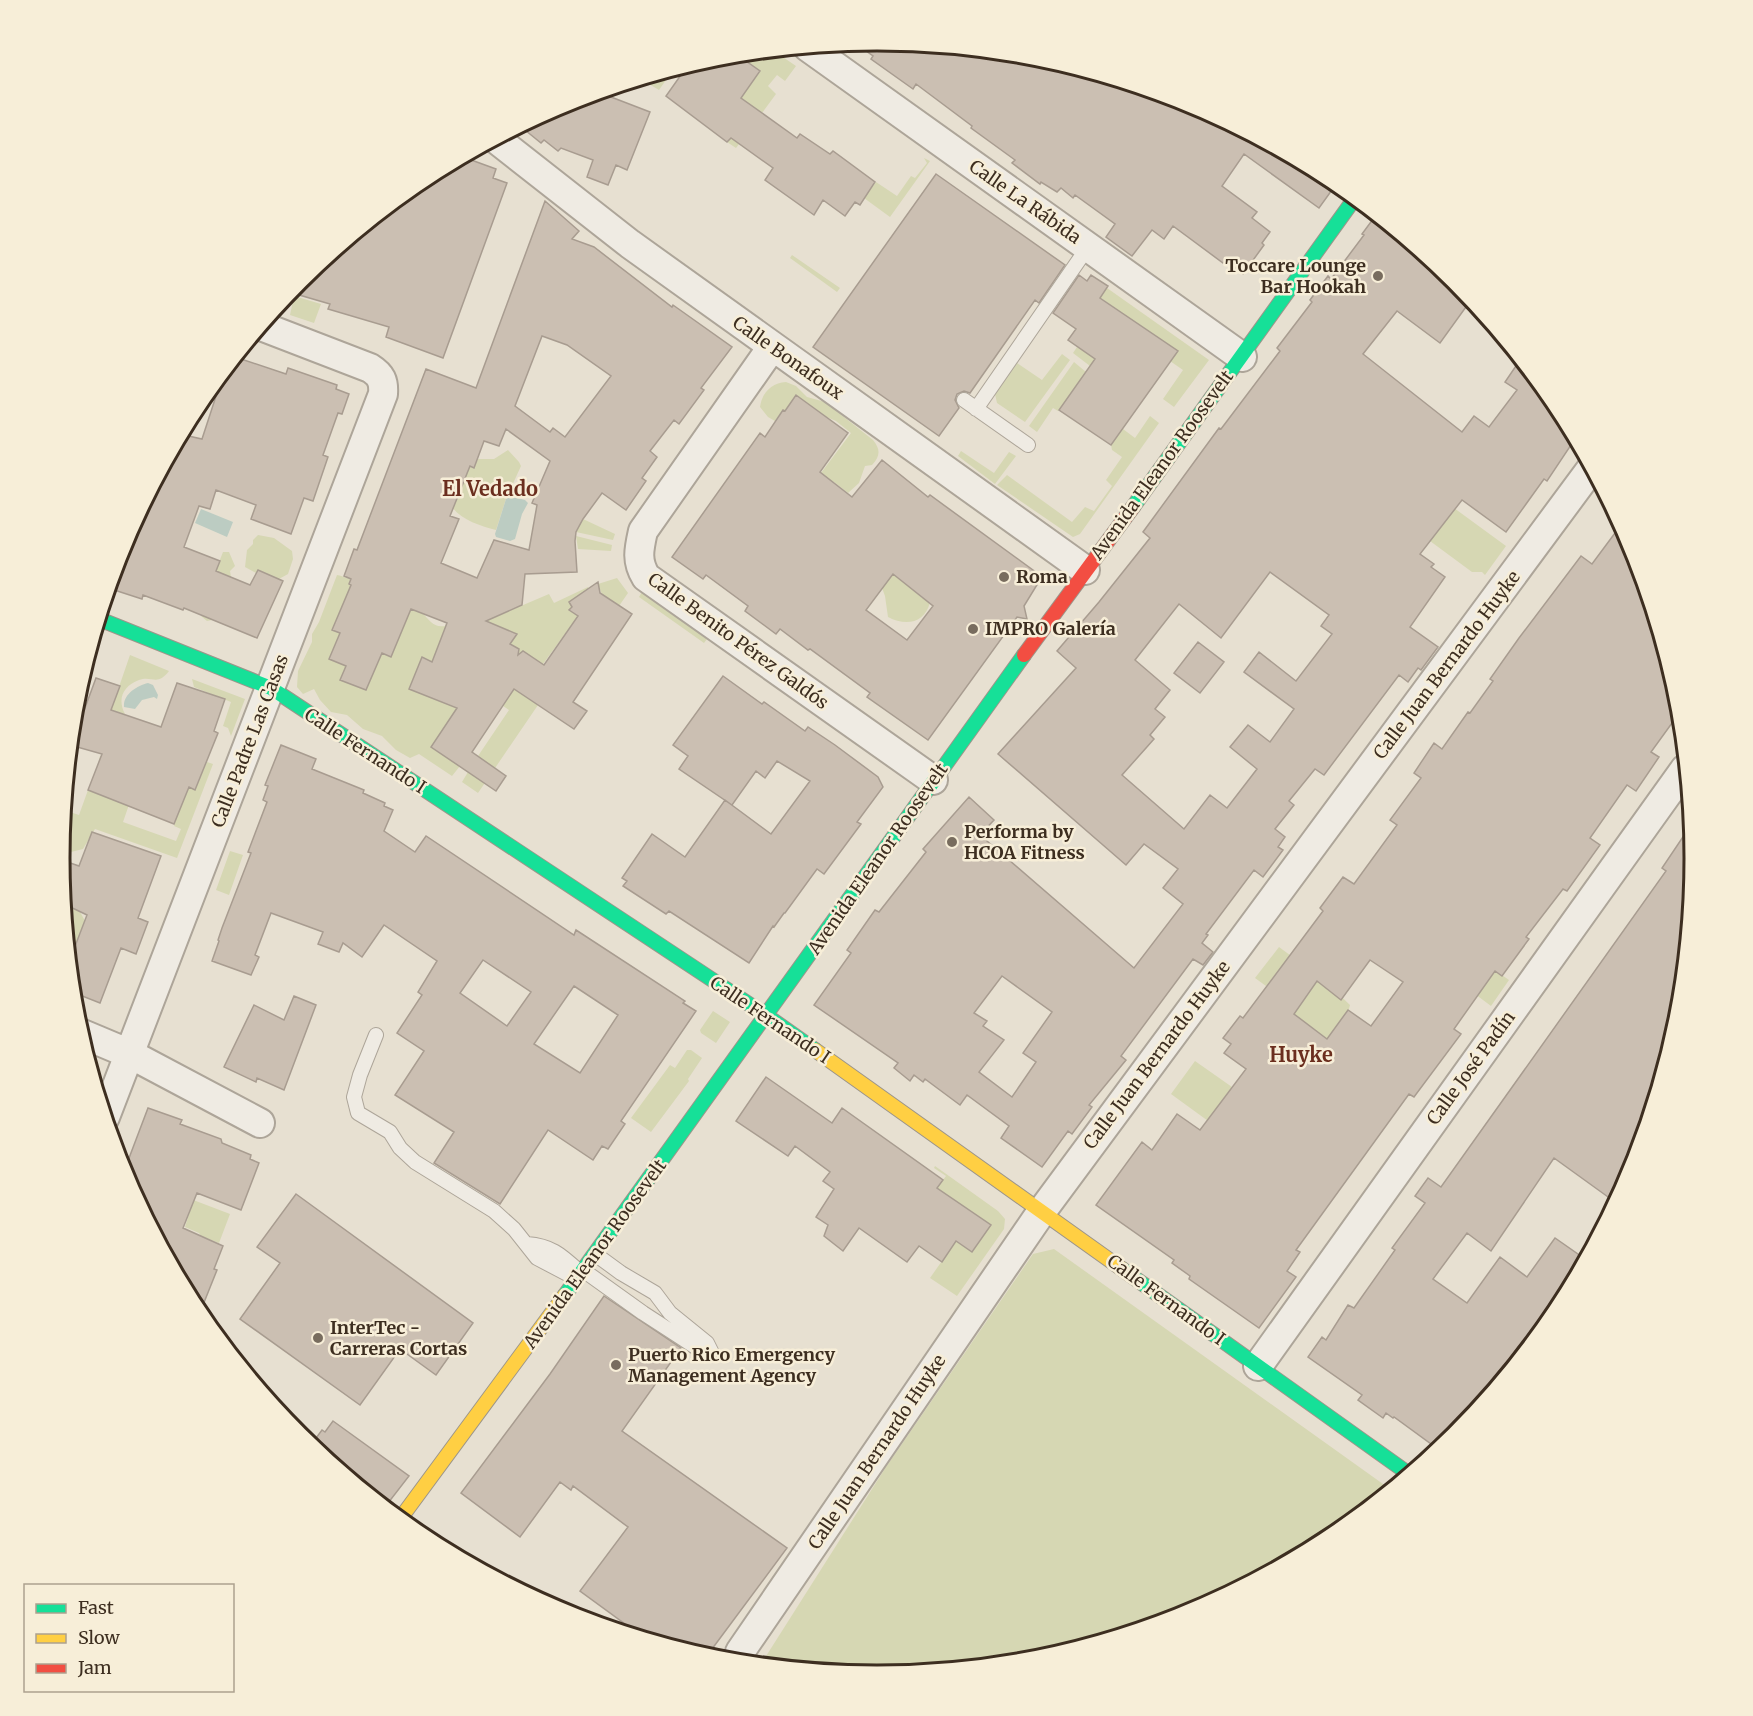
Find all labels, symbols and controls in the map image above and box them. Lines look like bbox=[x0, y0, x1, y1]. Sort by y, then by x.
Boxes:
street label: Calle La Rábida bbox=[965, 154, 1086, 249]
place label: Toccare Lounge Bar Hookah bbox=[1225, 254, 1366, 298]
marker: Toccare Lounge Bar Hookah bbox=[1371, 269, 1385, 283]
street label: Calle Bonafoux bbox=[728, 311, 848, 404]
street label: Avenida Eleanor Roosevelt bbox=[1085, 366, 1238, 565]
district label: El Vedado bbox=[442, 476, 538, 501]
place label: Roma bbox=[1016, 565, 1068, 588]
street label: Calle Juan Bernardo Huyke bbox=[1368, 566, 1525, 763]
street label: Calle Benito Pérez Galdós bbox=[643, 567, 833, 714]
marker: Roma bbox=[997, 570, 1011, 584]
place label: IMPRO Galería bbox=[985, 617, 1116, 640]
marker: IMPRO Galería bbox=[966, 622, 980, 636]
street label: Calle Padre Las Casas bbox=[206, 651, 293, 831]
street label: Calle Fernando I bbox=[300, 703, 430, 798]
street label: Avenida Eleanor Roosevelt bbox=[802, 759, 953, 960]
place label: Performa by HCOA Fitness bbox=[964, 820, 1085, 864]
marker: Performa by HCOA Fitness bbox=[945, 835, 959, 849]
street label: Calle Juan Bernardo Huyke bbox=[1078, 956, 1235, 1153]
street label: Calle Fernando I bbox=[706, 971, 835, 1068]
street label: Calle José Padín bbox=[1422, 1006, 1520, 1129]
district label: Huyke bbox=[1269, 1042, 1333, 1067]
street label: Avenida Eleanor Roosevelt bbox=[518, 1155, 671, 1354]
street label: Calle Fernando I bbox=[1103, 1249, 1230, 1350]
place label: InterTec - Carreras Cortas bbox=[330, 1316, 467, 1360]
marker: InterTec - Carreras Cortas bbox=[311, 1331, 325, 1345]
place label: Puerto Rico Emergency Management Agency bbox=[628, 1343, 835, 1387]
street label: Calle Juan Bernardo Huyke bbox=[803, 1350, 950, 1554]
marker: Puerto Rico Emergency Management Agency bbox=[609, 1358, 623, 1372]
legend bbox=[24, 1584, 234, 1692]
text: Fast bbox=[78, 1596, 114, 1619]
text: Slow bbox=[78, 1626, 121, 1649]
text: Jam bbox=[77, 1656, 112, 1679]

